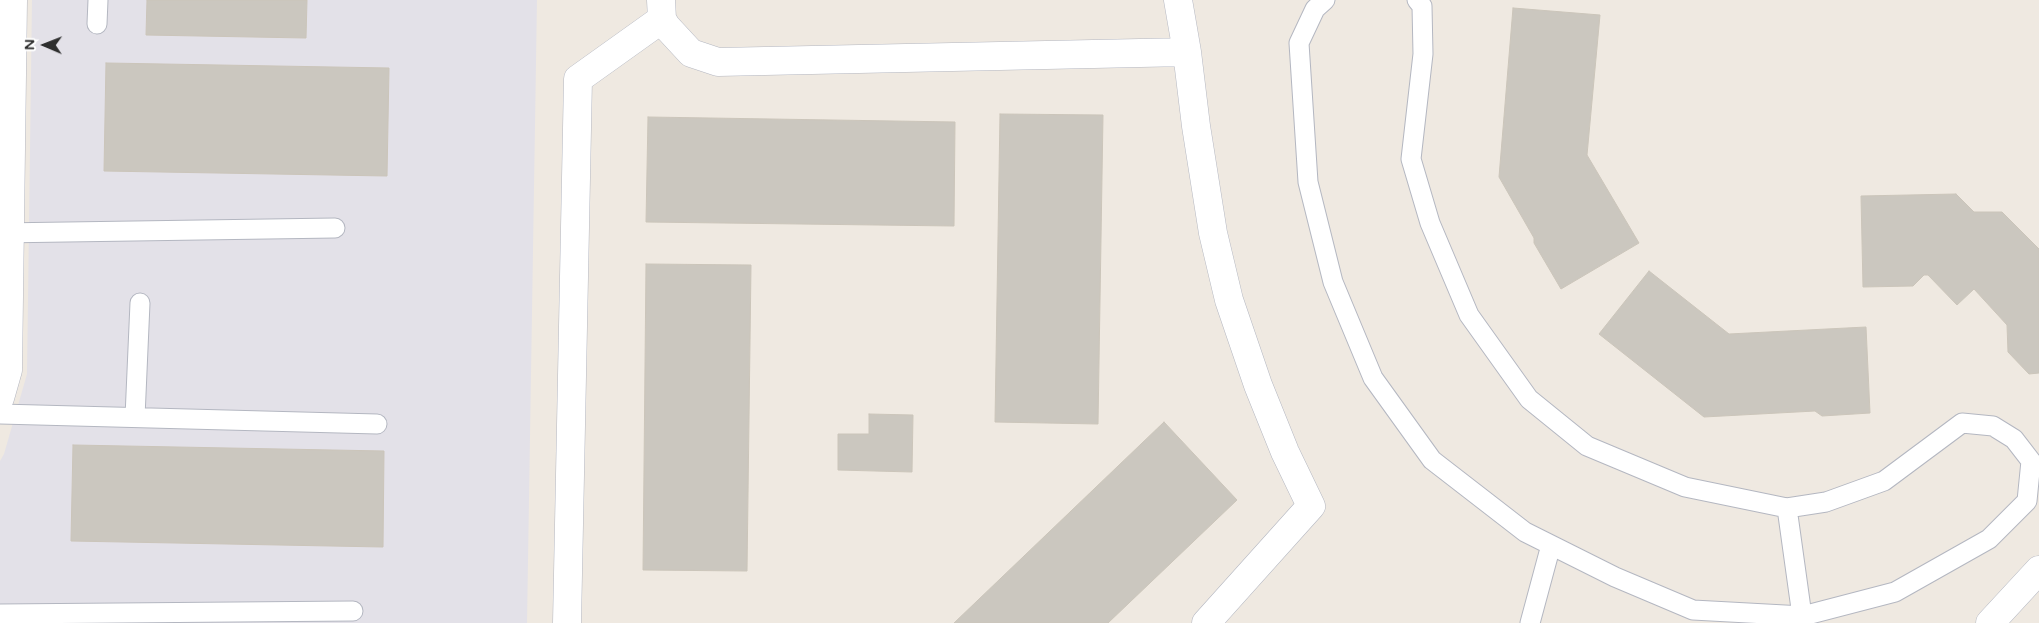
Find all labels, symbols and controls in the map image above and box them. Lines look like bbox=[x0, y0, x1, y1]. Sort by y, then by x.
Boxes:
north arrow bbox=[20, 20, 70, 70]
text: N bbox=[21, 39, 38, 51]

